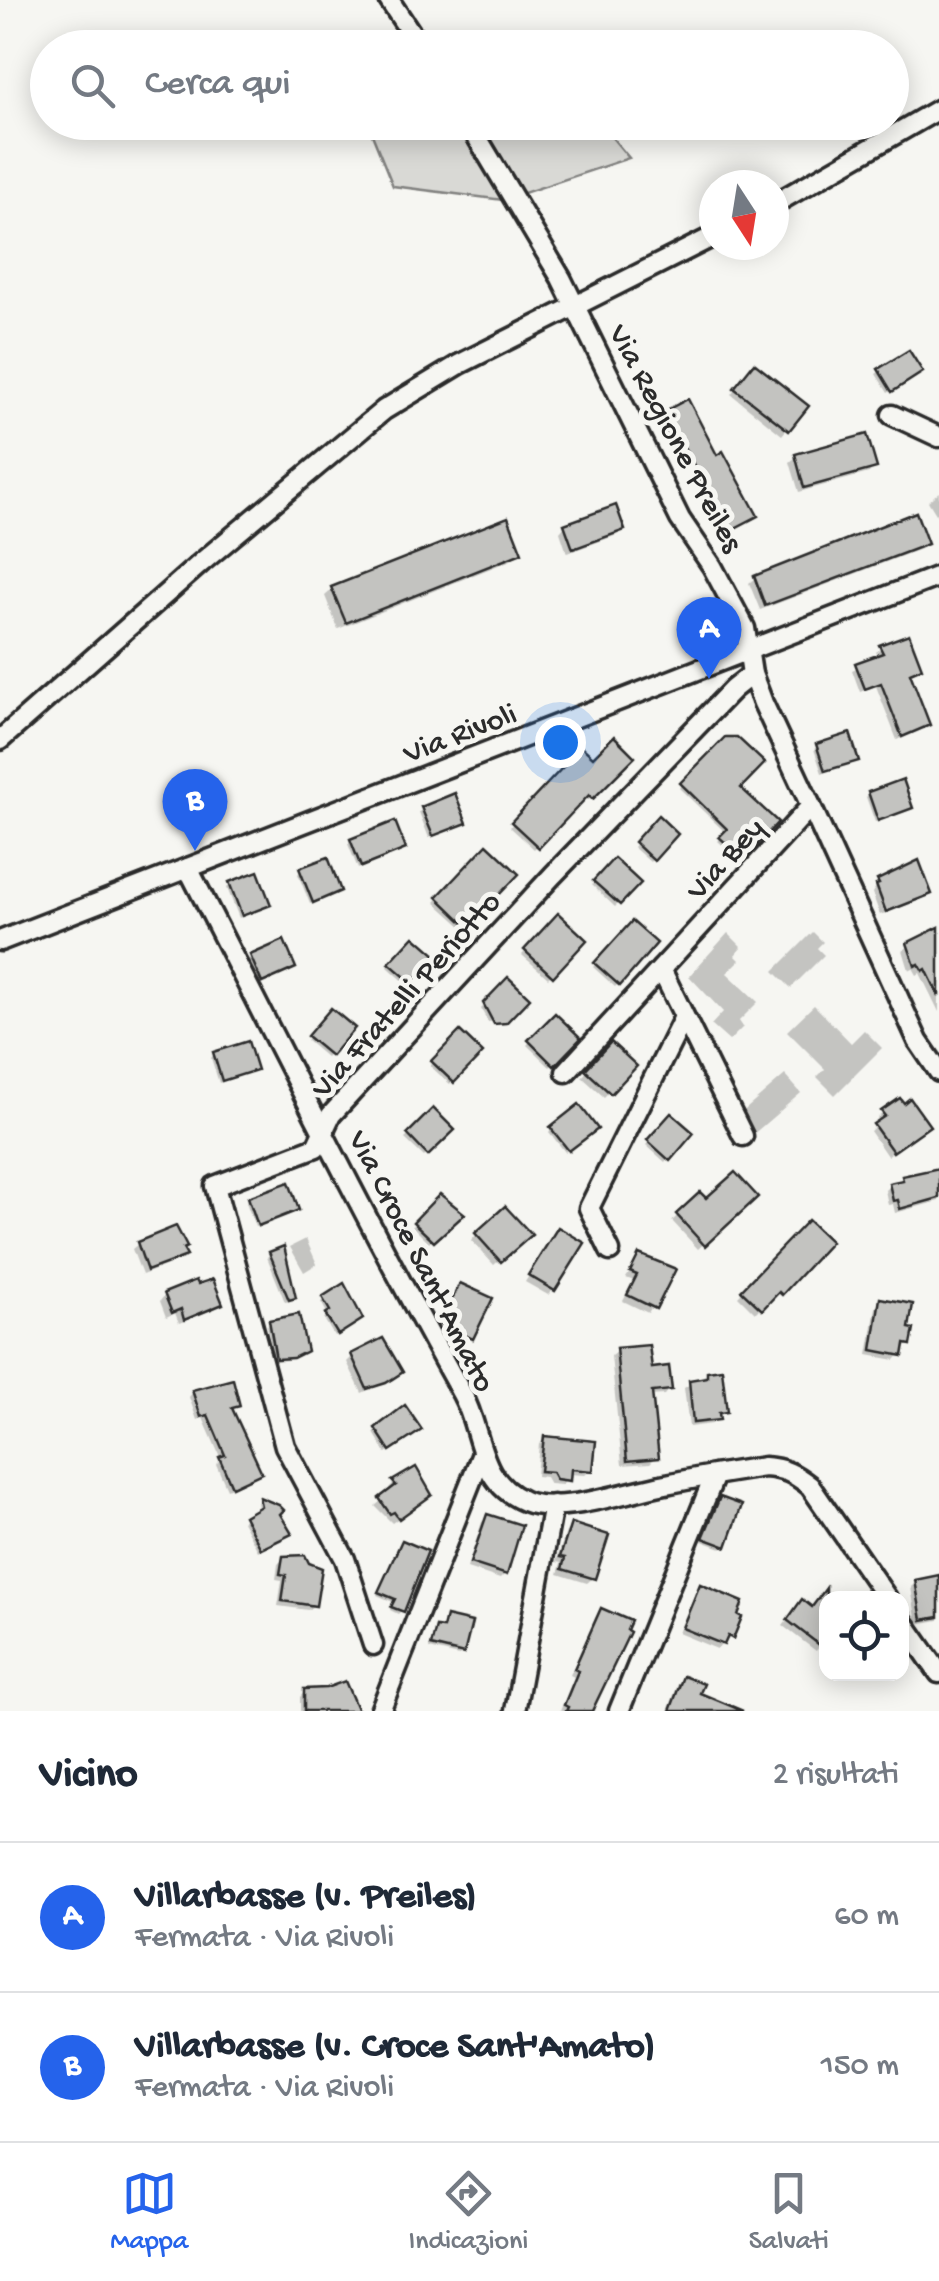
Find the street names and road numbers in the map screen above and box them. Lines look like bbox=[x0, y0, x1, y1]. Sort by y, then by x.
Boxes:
street label: Via Regione Preiles bbox=[597, 318, 750, 561]
street label: Via Rivoli bbox=[398, 697, 523, 775]
street label: Via Bey bbox=[679, 811, 774, 910]
street label: Via Fratelli Periotto bbox=[304, 885, 511, 1108]
street label: Via Croce Sant'Amato bbox=[337, 1124, 502, 1399]

